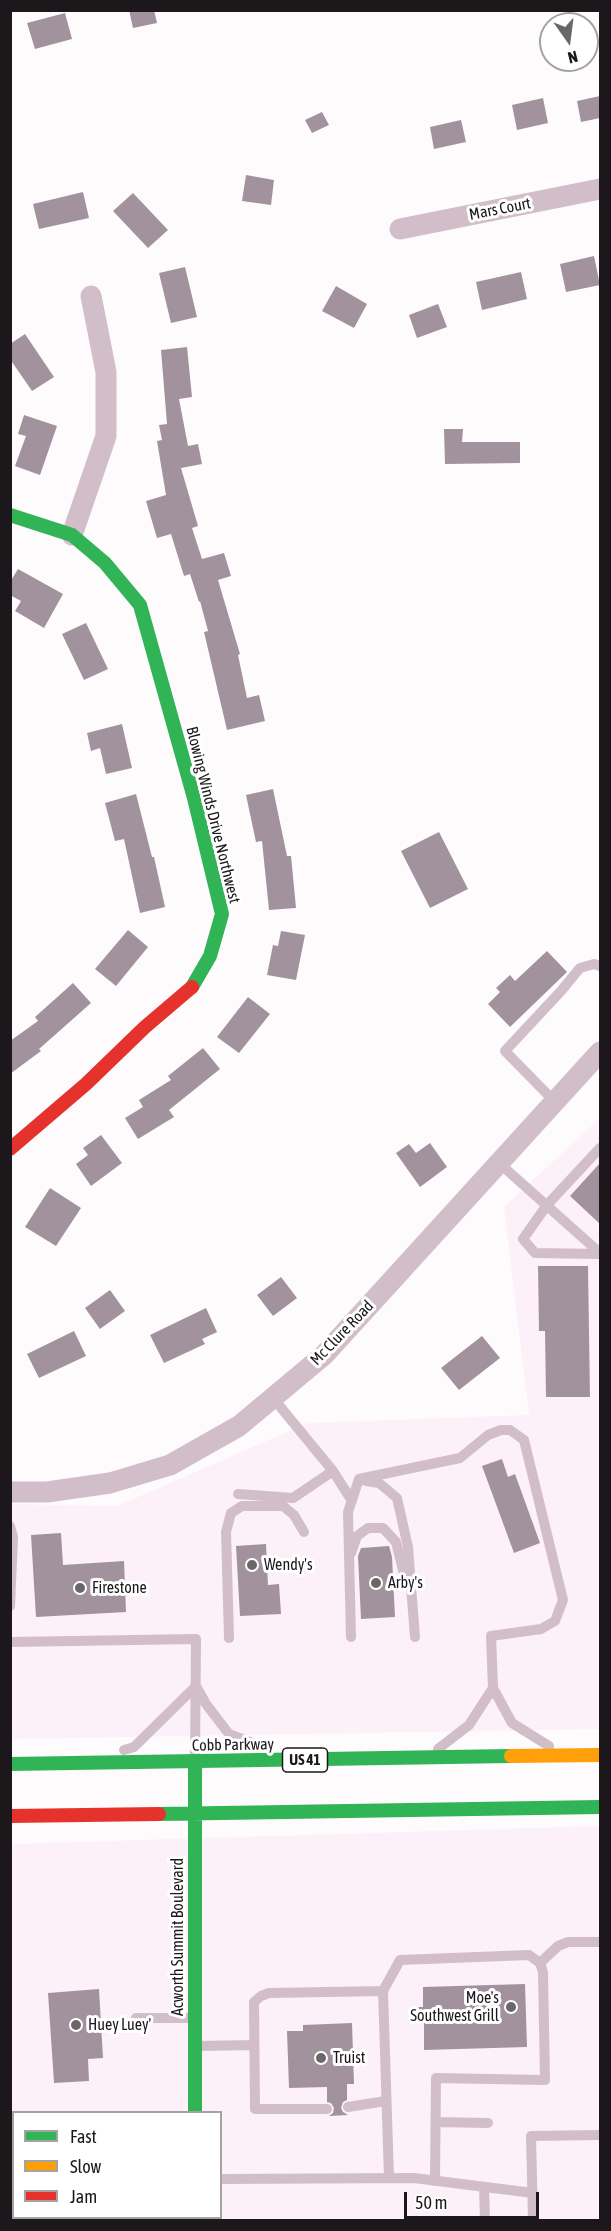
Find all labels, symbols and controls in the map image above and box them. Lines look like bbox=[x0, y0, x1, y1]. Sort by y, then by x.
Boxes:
north arrow bbox=[539, 12, 599, 72]
text: N bbox=[566, 48, 580, 67]
street label: Mars Court bbox=[468, 194, 532, 224]
street label: Blowing Winds Drive Northwest bbox=[182, 725, 244, 905]
street label: Mc Clure Road bbox=[306, 1297, 378, 1369]
place label: Wendy's bbox=[264, 1555, 313, 1575]
marker: Wendy's bbox=[245, 1558, 259, 1572]
place label: Arby's bbox=[388, 1573, 423, 1593]
marker: Arby's bbox=[369, 1576, 383, 1590]
place label: Firestone bbox=[92, 1578, 147, 1598]
marker: Firestone bbox=[73, 1581, 87, 1595]
street label: Cobb Parkway bbox=[192, 1735, 274, 1755]
road number: US 41 bbox=[282, 1748, 328, 1772]
street label: Acworth Summit Boulevard bbox=[168, 1858, 188, 2016]
place label: Moe's Southwest Grill bbox=[410, 1988, 499, 2026]
marker: Moe's Southwest Grill bbox=[504, 2000, 518, 2014]
place label: Huey Luey' bbox=[88, 2015, 151, 2035]
marker: Huey Luey' bbox=[69, 2018, 83, 2032]
place label: Truist bbox=[333, 2048, 365, 2068]
marker: Truist bbox=[314, 2051, 328, 2065]
legend bbox=[12, 2111, 222, 2219]
text: Fast bbox=[70, 2126, 97, 2147]
text: Slow bbox=[70, 2156, 101, 2177]
scale bar bbox=[407, 2180, 542, 2218]
text: Jam bbox=[70, 2186, 97, 2207]
text: 50 m bbox=[415, 2192, 447, 2213]

